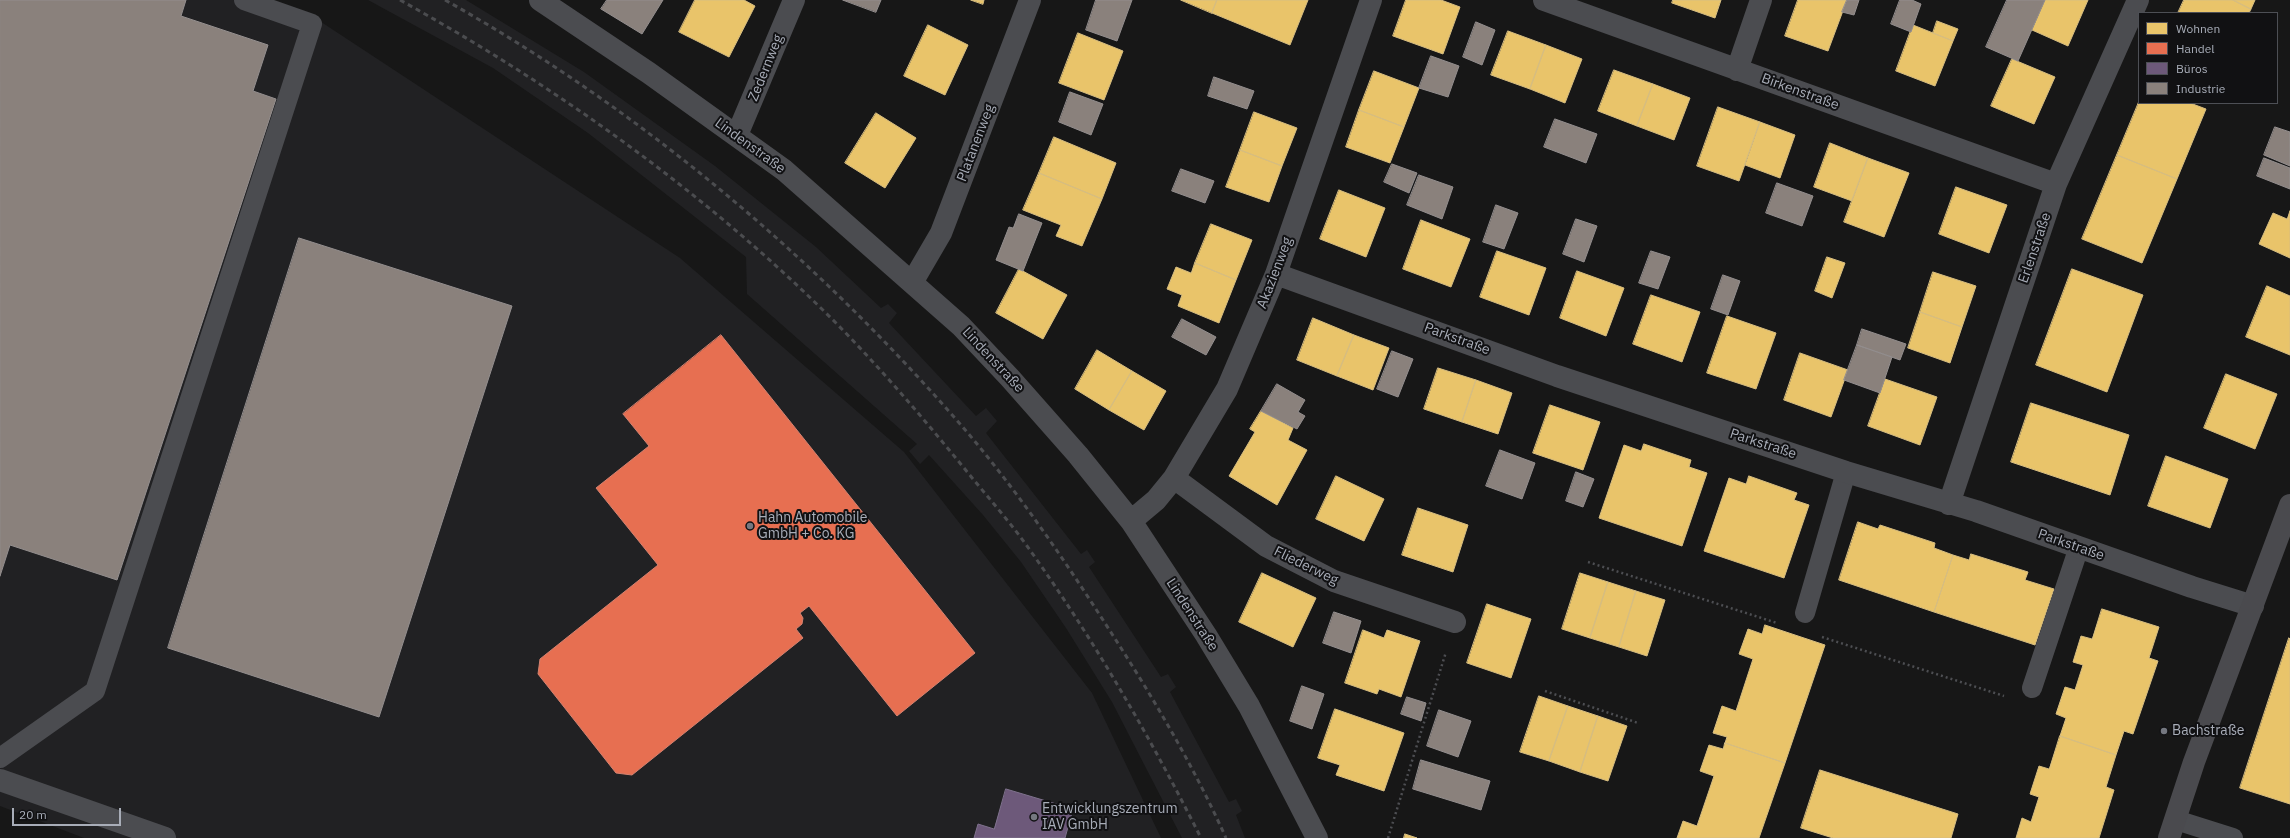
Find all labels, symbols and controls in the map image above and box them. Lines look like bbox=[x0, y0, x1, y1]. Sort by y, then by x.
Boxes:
legend bbox=[2138, 12, 2278, 104]
text: Wohnen bbox=[2176, 21, 2220, 36]
street label: Zedernweg bbox=[745, 32, 787, 104]
text: Handel bbox=[2176, 41, 2215, 56]
text: Büros bbox=[2176, 61, 2208, 76]
street label: Birkenstraße bbox=[1759, 70, 1841, 114]
text: Industrie bbox=[2176, 81, 2225, 96]
street label: Platanenweg bbox=[954, 102, 998, 184]
street label: Lindenstraße bbox=[711, 115, 789, 177]
street label: Erlenstraße bbox=[2015, 210, 2055, 286]
street label: Akazienweg bbox=[1254, 235, 1296, 311]
street label: Parkstraße bbox=[1422, 319, 1492, 359]
street label: Lindenstraße bbox=[959, 324, 1027, 396]
street label: Parkstraße bbox=[1728, 425, 1798, 463]
place label: Hahn Automobile GmbH + Co. KG bbox=[758, 510, 867, 542]
marker: Hahn Automobile GmbH + Co. KG bbox=[745, 521, 755, 531]
street label: Parkstraße bbox=[2036, 526, 2106, 564]
street label: Fliederweg bbox=[1271, 543, 1341, 589]
street label: Lindenstraße bbox=[1162, 576, 1222, 654]
place label: Bachstraße bbox=[2172, 723, 2244, 739]
marker: Bachstraße bbox=[2159, 726, 2169, 736]
scale bar bbox=[14, 800, 123, 826]
place label: Entwicklungszentrum IAV GmbH bbox=[1042, 801, 1178, 834]
text: 20 m bbox=[19, 807, 47, 822]
marker: Entwicklungszentrum IAV GmbH bbox=[1029, 812, 1039, 822]

